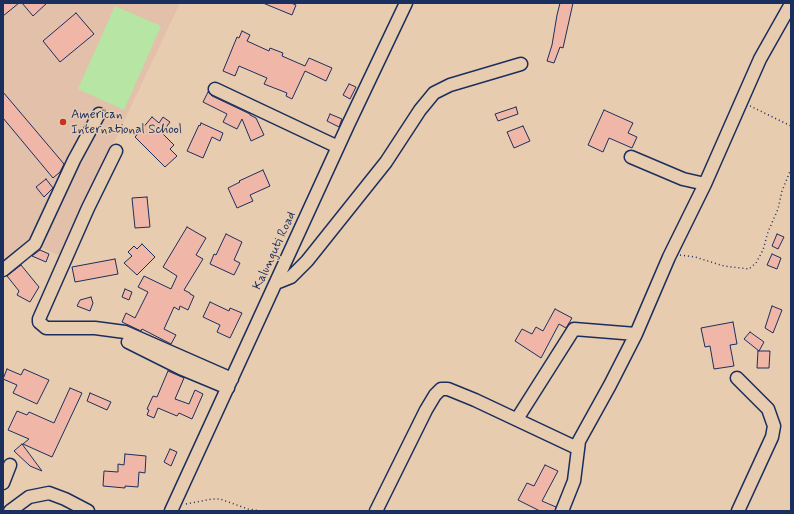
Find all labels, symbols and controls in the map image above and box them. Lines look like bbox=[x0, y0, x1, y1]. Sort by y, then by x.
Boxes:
place label: American International School bbox=[71, 107, 182, 138]
marker: American International School bbox=[58, 117, 68, 127]
street label: Kalunguti Road bbox=[250, 209, 300, 293]

